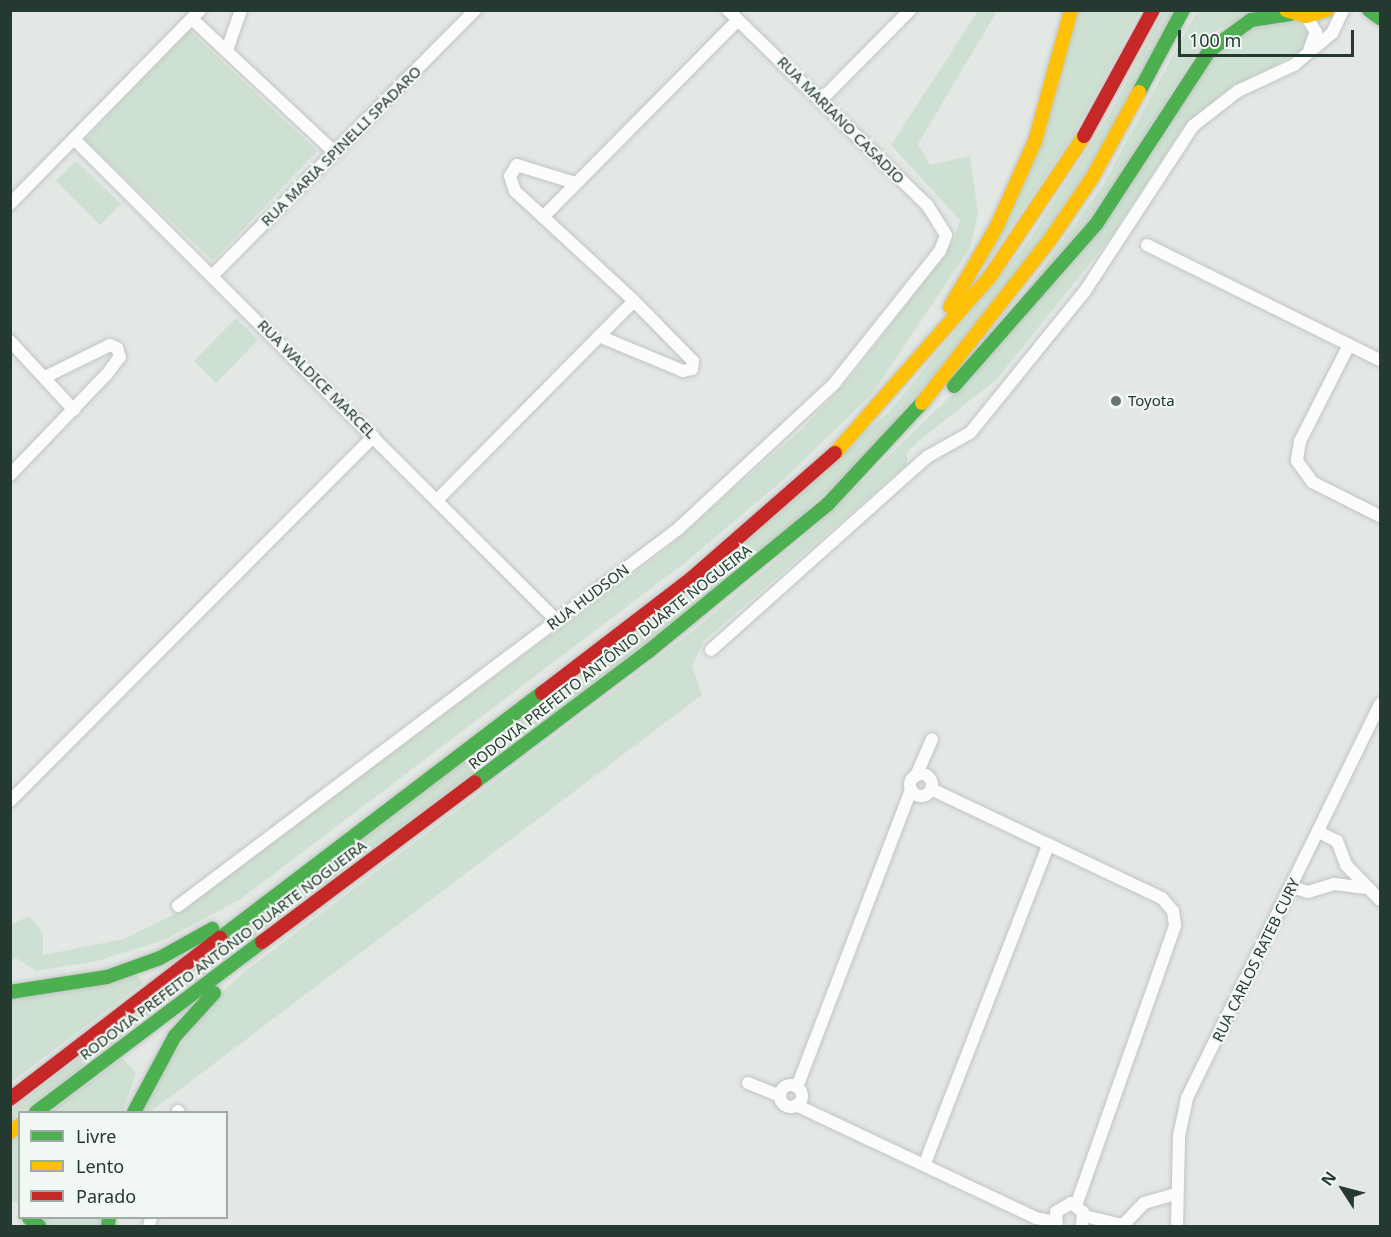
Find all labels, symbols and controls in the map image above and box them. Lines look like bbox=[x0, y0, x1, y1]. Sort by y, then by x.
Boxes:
scale bar bbox=[1181, 18, 1356, 56]
text: 100 m bbox=[1189, 28, 1241, 52]
street label: RUA MARIANO CASADIO bbox=[774, 53, 908, 187]
street label: RUA MARIA SPINELLI SPADARO bbox=[257, 62, 425, 230]
street label: RUA WALDICE MARCEL bbox=[254, 316, 380, 442]
place label: Toyota bbox=[1128, 392, 1175, 410]
marker: Toyota bbox=[1109, 394, 1123, 408]
street label: RODOVIA PREFEITO ANTÔNIO DUARTE NOGUEIRA bbox=[465, 541, 755, 773]
street label: RUA HUDSON bbox=[543, 560, 633, 634]
street label: RODOVIA PREFEITO ANTÔNIO DUARTE NOGUEIRA bbox=[76, 836, 370, 1064]
street label: RUA CARLOS RATEB CURY bbox=[1208, 875, 1304, 1045]
legend bbox=[18, 1111, 228, 1219]
text: Livre bbox=[76, 1124, 116, 1148]
text: Lento bbox=[76, 1154, 124, 1178]
north arrow bbox=[1313, 1159, 1373, 1219]
text: N bbox=[1316, 1167, 1341, 1190]
text: Parado bbox=[76, 1184, 136, 1208]

